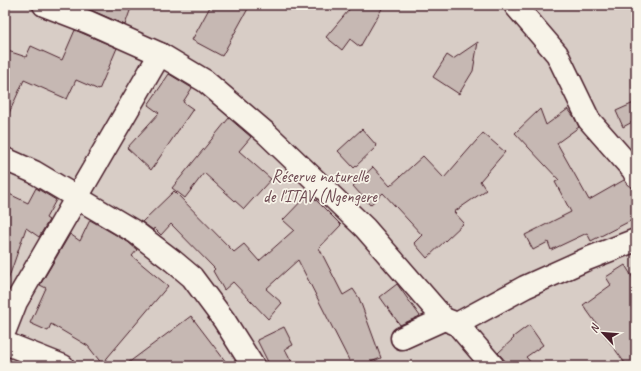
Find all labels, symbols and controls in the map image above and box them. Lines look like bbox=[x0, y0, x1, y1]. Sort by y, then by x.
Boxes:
park label: Réserve naturelle de l'ITAV (Ngengere bbox=[263, 166, 378, 207]
north arrow bbox=[583, 313, 623, 353]
text: N bbox=[586, 321, 603, 335]

